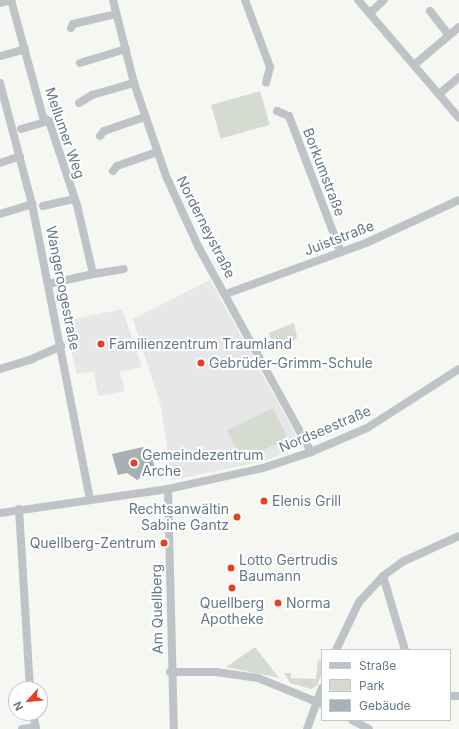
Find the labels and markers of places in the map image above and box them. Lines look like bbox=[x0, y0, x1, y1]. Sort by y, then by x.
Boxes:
place label: Familienzentrum Traumland bbox=[109, 336, 292, 352]
marker: Familienzentrum Traumland bbox=[96, 339, 106, 349]
place label: Gebrüder-Grimm-Schule bbox=[209, 355, 373, 371]
marker: Gebrüder-Grimm-Schule bbox=[196, 358, 206, 368]
place label: Gemeindezentrum Arche bbox=[142, 447, 264, 480]
marker: Gemeindezentrum Arche bbox=[129, 458, 139, 468]
place label: Elenis Grill bbox=[272, 493, 341, 509]
marker: Elenis Grill bbox=[259, 496, 269, 506]
place label: Rechtsanwältin Sabine Gantz bbox=[129, 501, 229, 534]
marker: Rechtsanwältin Sabine Gantz bbox=[232, 512, 242, 522]
place label: Quellberg-Zentrum bbox=[30, 535, 156, 551]
marker: Quellberg-Zentrum bbox=[159, 538, 169, 548]
place label: Lotto Gertrudis Baumann bbox=[239, 552, 338, 584]
marker: Lotto Gertrudis Baumann bbox=[226, 563, 236, 573]
marker: Quellberg Apotheke bbox=[227, 583, 237, 593]
place label: Quellberg Apotheke bbox=[200, 595, 264, 628]
place label: Norma bbox=[286, 595, 331, 611]
marker: Norma bbox=[273, 598, 283, 608]

